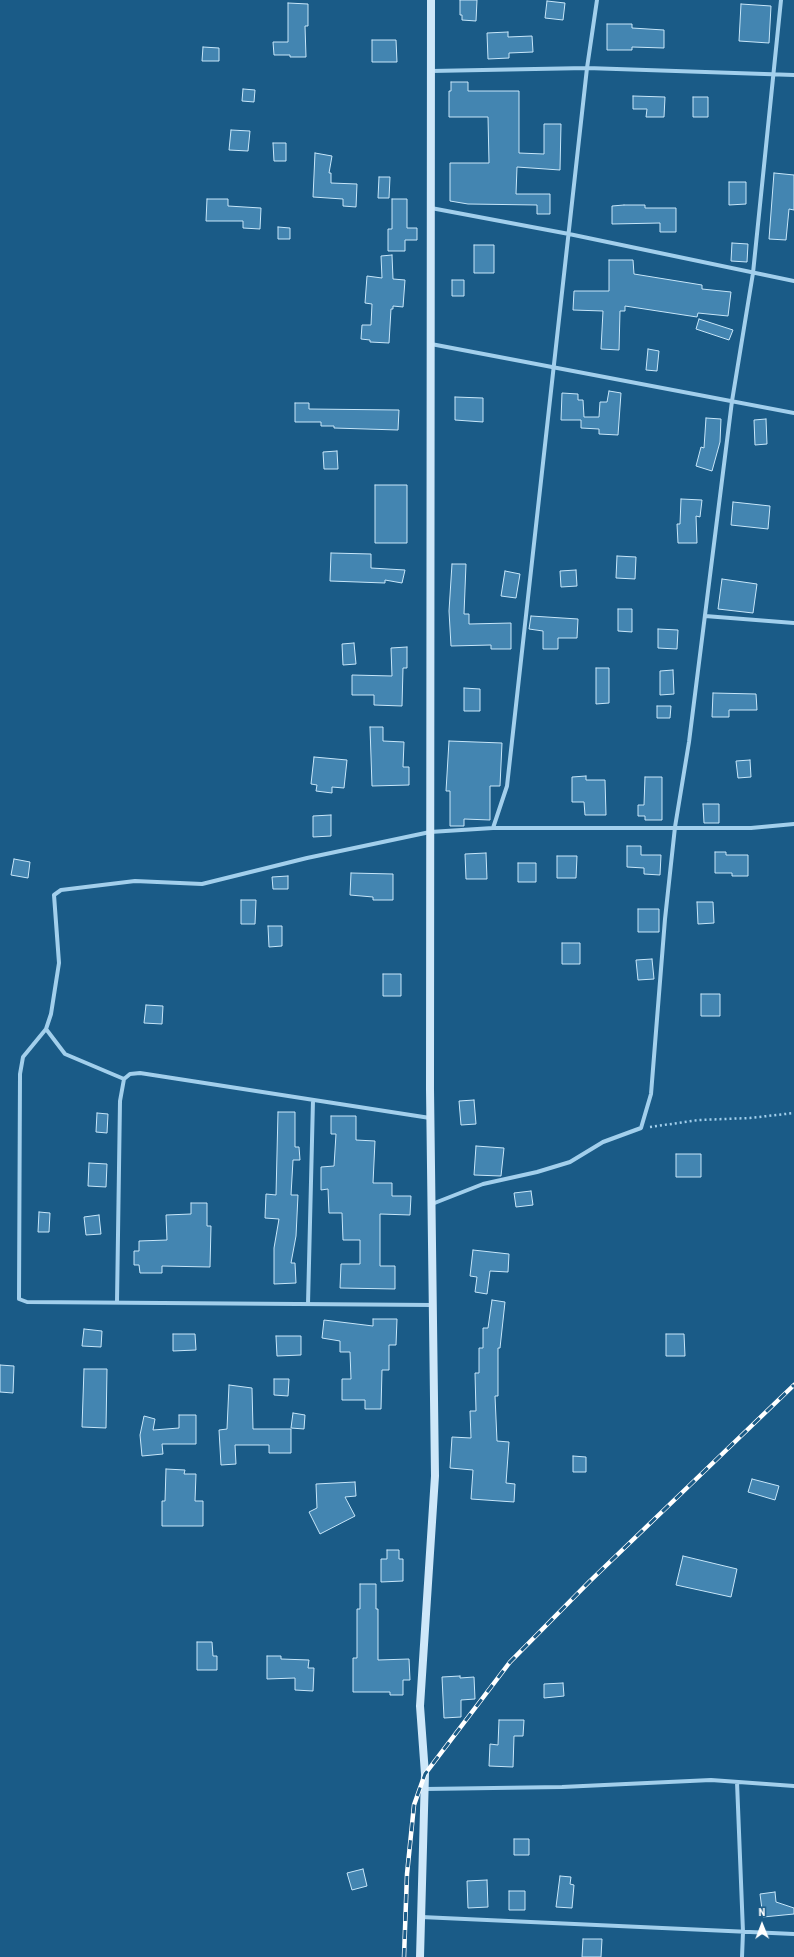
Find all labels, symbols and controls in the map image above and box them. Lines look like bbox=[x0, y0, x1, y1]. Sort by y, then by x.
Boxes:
north arrow bbox=[742, 1905, 782, 1945]
text: N bbox=[758, 1906, 765, 1919]

